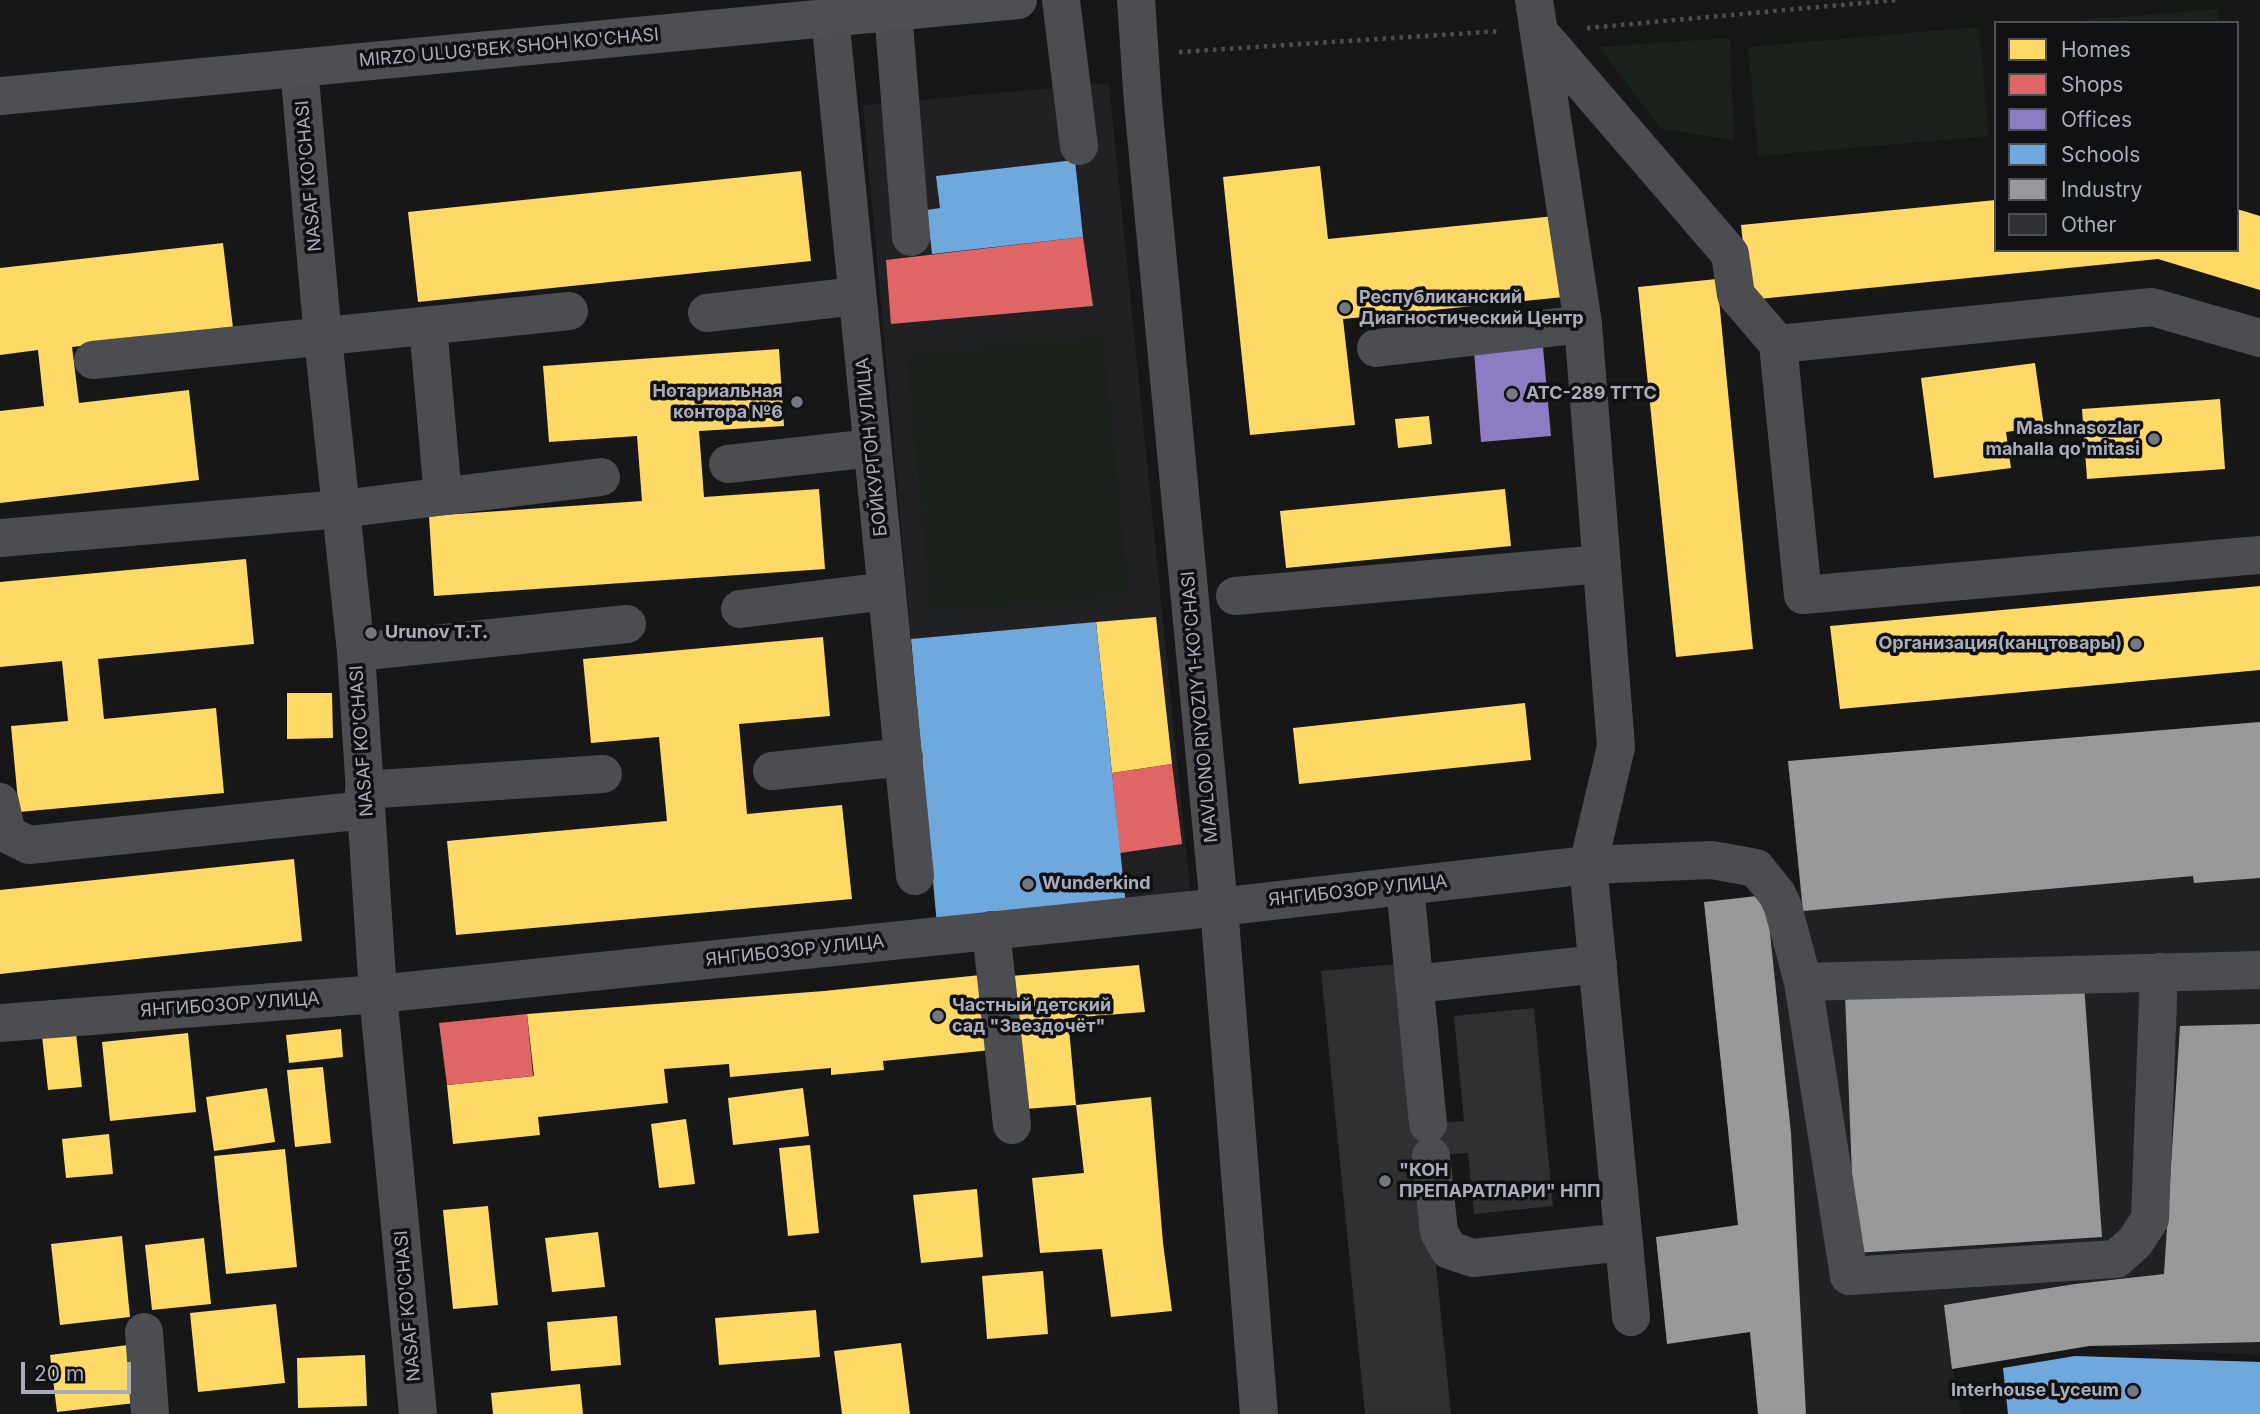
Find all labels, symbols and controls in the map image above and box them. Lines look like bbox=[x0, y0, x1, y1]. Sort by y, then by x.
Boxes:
legend bbox=[1994, 21, 2239, 252]
street label: MIRZO ULUG'BEK SHOH KO'CHASI bbox=[358, 24, 660, 72]
text: Homes bbox=[2061, 37, 2131, 62]
text: Shops bbox=[2061, 72, 2123, 97]
street label: NASAF KO'CHASI bbox=[292, 100, 326, 252]
text: Offices bbox=[2061, 107, 2132, 132]
text: Schools bbox=[2061, 142, 2140, 167]
text: Industry bbox=[2061, 177, 2142, 202]
text: Other bbox=[2061, 212, 2117, 237]
place label: Республиканский Диагностический Центр bbox=[1359, 287, 1584, 330]
marker: Республиканский Диагностический Центр bbox=[1337, 300, 1353, 316]
street label: БОЙКУРГОН УЛИЦА bbox=[852, 357, 892, 537]
place label: Нотариальная контора №6 bbox=[653, 381, 783, 424]
place label: АТС-289 ТГТС bbox=[1526, 383, 1657, 405]
marker: АТС-289 ТГТС bbox=[1504, 386, 1520, 402]
marker: Нотариальная контора №6 bbox=[789, 394, 805, 410]
place label: Mashnasozlar mahalla qo'mitasi bbox=[1985, 418, 2140, 460]
marker: Mashnasozlar mahalla qo'mitasi bbox=[2146, 431, 2162, 447]
street label: MAVLONO RIYOZIY 1-KO'CHASI bbox=[1177, 570, 1223, 844]
place label: Urunov T.T. bbox=[385, 622, 488, 644]
marker: Urunov T.T. bbox=[363, 625, 379, 641]
place label: Организация(канцтовары) bbox=[1878, 633, 2122, 655]
marker: Организация(канцтовары) bbox=[2128, 636, 2144, 652]
street label: NASAF KO'CHASI bbox=[346, 665, 378, 817]
street label: ЯНГИБОЗОР УЛИЦА bbox=[1268, 871, 1448, 911]
place label: Wunderkind bbox=[1042, 873, 1151, 895]
marker: Wunderkind bbox=[1020, 876, 1036, 892]
street label: ЯНГИБОЗОР УЛИЦА bbox=[705, 931, 885, 971]
street label: ЯНГИБОЗОР УЛИЦА bbox=[140, 988, 320, 1022]
place label: Частный детский сад "Звездочёт" bbox=[952, 995, 1111, 1038]
marker: Частный детский сад "Звездочёт" bbox=[930, 1008, 946, 1024]
place label: "КОН ПРЕПАРАТЛАРИ" НПП bbox=[1399, 1160, 1600, 1202]
marker: "КОН ПРЕПАРАТЛАРИ" НПП bbox=[1377, 1173, 1393, 1189]
street label: NASAF KO'CHASI bbox=[391, 1230, 425, 1382]
scale bar bbox=[24, 1348, 135, 1392]
text: 20 m bbox=[34, 1361, 84, 1386]
place label: Interhouse Lyceum bbox=[1951, 1380, 2119, 1402]
marker: Interhouse Lyceum bbox=[2125, 1383, 2141, 1399]

